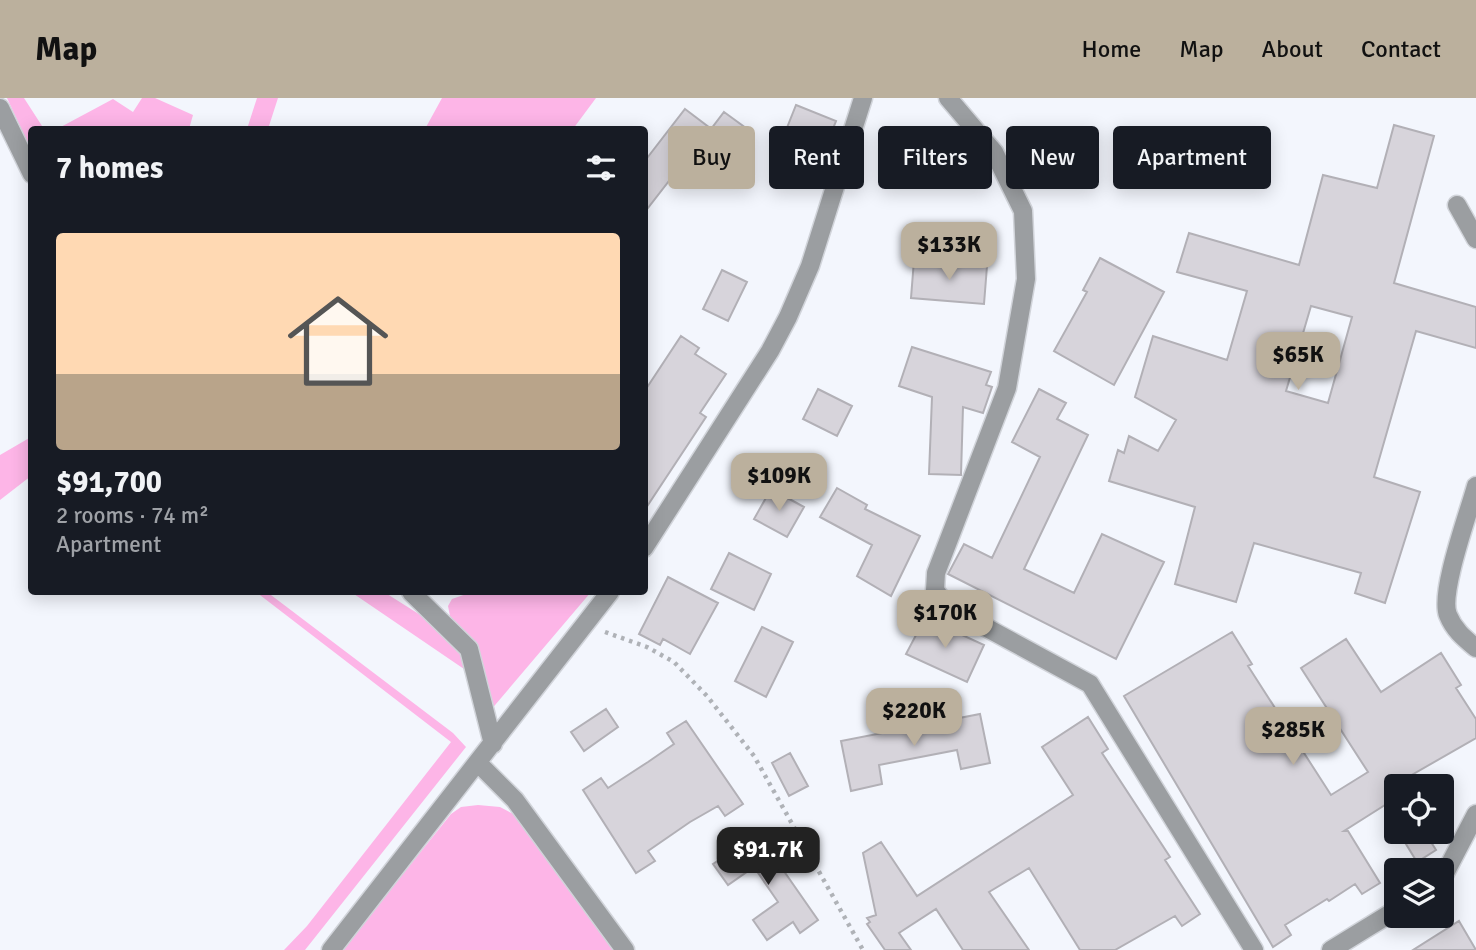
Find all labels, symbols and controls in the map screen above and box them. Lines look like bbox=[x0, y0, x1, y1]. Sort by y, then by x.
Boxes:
text: Map bbox=[35, 29, 97, 70]
text: Home bbox=[1081, 34, 1141, 64]
text: Map bbox=[1179, 34, 1224, 64]
text: About bbox=[1262, 34, 1323, 64]
text: Contact bbox=[1361, 34, 1441, 64]
chip: Buy bbox=[668, 126, 755, 189]
chip: Rent bbox=[769, 126, 864, 189]
chip: Filters bbox=[878, 126, 992, 189]
chip: New bbox=[1006, 126, 1099, 189]
chip: Apartment bbox=[1113, 126, 1271, 189]
icon: filters bbox=[582, 149, 620, 187]
text: 7 homes bbox=[56, 150, 163, 187]
pin: $133K bbox=[900, 222, 998, 282]
text: $133K bbox=[917, 230, 981, 259]
icon: home bbox=[275, 278, 401, 404]
pin: $65K bbox=[1257, 332, 1339, 392]
text: $65K bbox=[1272, 340, 1324, 369]
pin: $109K bbox=[730, 454, 828, 513]
text: $109K bbox=[747, 461, 811, 490]
text: $91,700 bbox=[56, 464, 162, 501]
text: 2 rooms · 74 m² bbox=[56, 501, 209, 530]
text: Apartment bbox=[56, 530, 161, 559]
pin: $170K bbox=[896, 590, 994, 650]
text: $170K bbox=[913, 598, 977, 627]
pin: $220K bbox=[865, 688, 963, 748]
text: $220K bbox=[882, 696, 946, 725]
pin: $285K bbox=[1244, 708, 1342, 767]
text: $285K bbox=[1261, 715, 1325, 744]
map controls bbox=[1384, 774, 1454, 928]
button: locate bbox=[1384, 774, 1454, 844]
pin: $91.7K bbox=[711, 828, 825, 887]
text: $91.7K bbox=[733, 835, 803, 864]
button: layers bbox=[1384, 858, 1454, 928]

